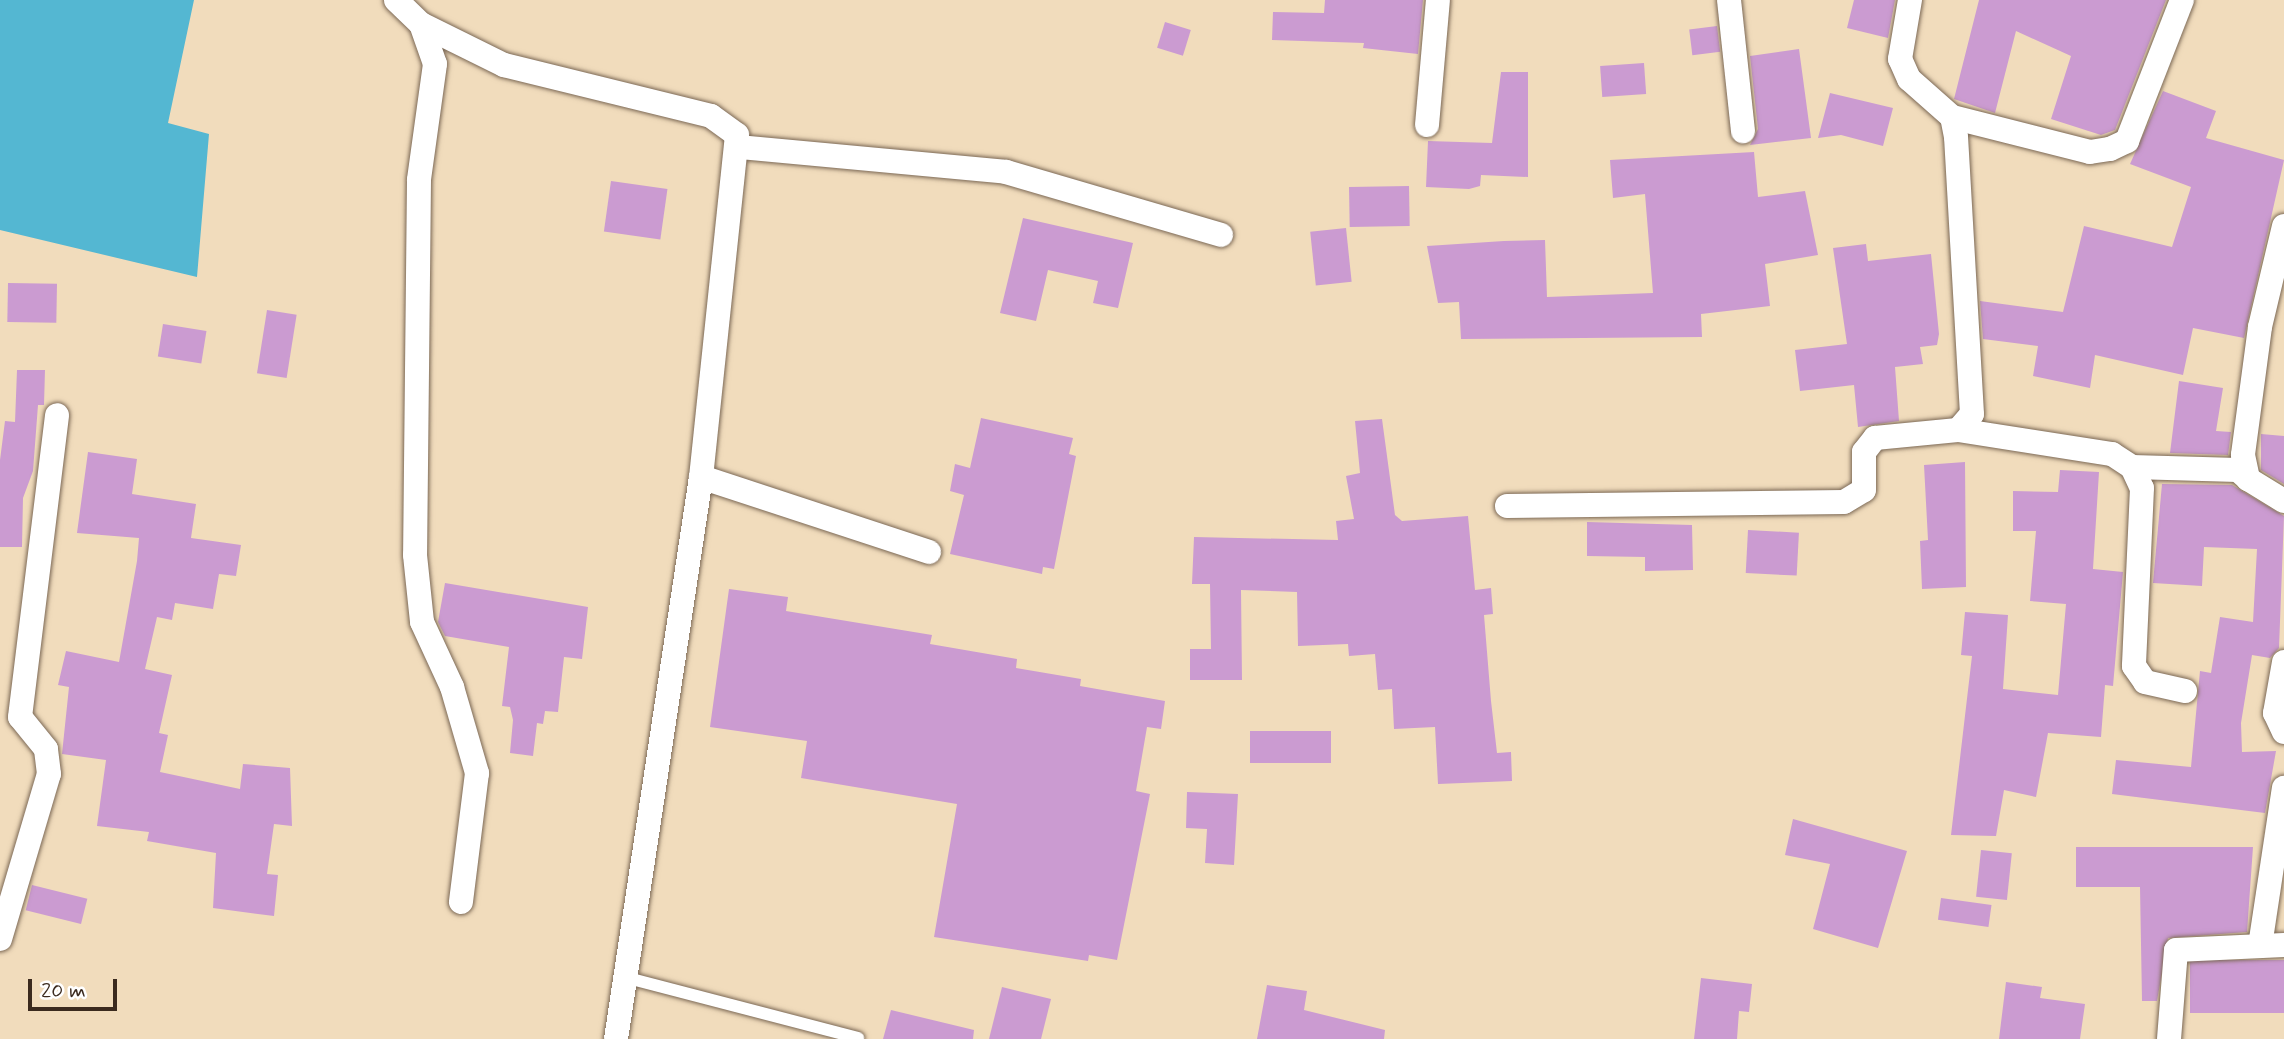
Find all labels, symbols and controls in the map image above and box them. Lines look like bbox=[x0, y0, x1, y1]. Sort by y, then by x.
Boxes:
scale bar bbox=[32, 965, 121, 1009]
text: 20 m bbox=[41, 977, 86, 1005]

